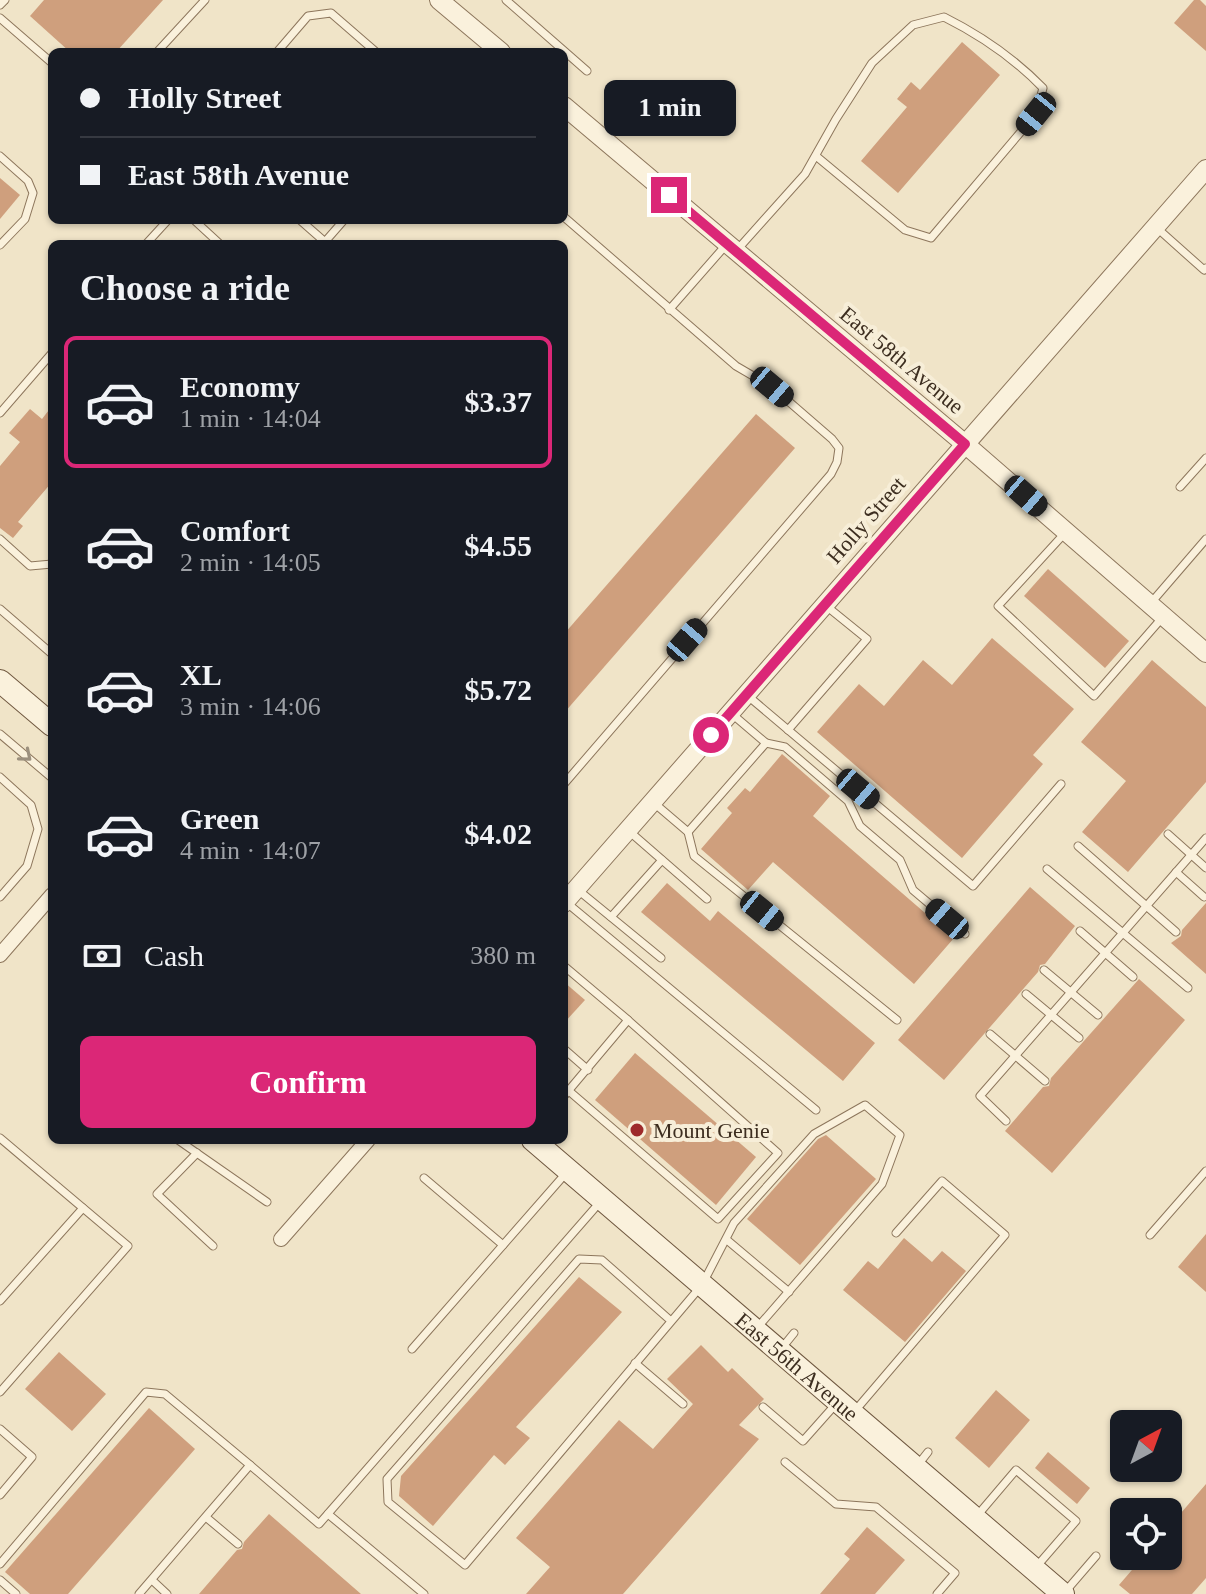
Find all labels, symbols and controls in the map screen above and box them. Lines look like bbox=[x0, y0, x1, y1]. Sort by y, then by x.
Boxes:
callout: 1 min bbox=[603, 79, 735, 135]
text: Holly Street bbox=[128, 81, 282, 114]
car bbox=[1012, 88, 1060, 140]
text: 1 min bbox=[639, 93, 701, 122]
text: East 58th Avenue bbox=[128, 158, 349, 191]
route end bbox=[651, 177, 687, 213]
text: Choose a ride bbox=[80, 268, 290, 308]
street label: East 58th Avenue bbox=[835, 301, 969, 419]
car bbox=[746, 362, 798, 412]
icon: car bbox=[84, 366, 156, 438]
text: Economy bbox=[180, 370, 300, 403]
text: $3.37 bbox=[465, 385, 532, 418]
text: 1 min · 14:04 bbox=[180, 404, 321, 433]
street label: Holly Street bbox=[821, 471, 911, 569]
car bbox=[1000, 471, 1052, 521]
icon: car bbox=[84, 510, 156, 582]
text: Comfort bbox=[180, 514, 290, 547]
text: $4.55 bbox=[465, 529, 532, 562]
text: 2 min · 14:05 bbox=[180, 548, 321, 577]
car bbox=[662, 614, 712, 666]
icon: car bbox=[84, 654, 156, 726]
text: XL bbox=[180, 658, 222, 691]
text: $5.72 bbox=[465, 673, 532, 706]
text: 3 min · 14:06 bbox=[180, 692, 321, 721]
route start bbox=[693, 717, 729, 753]
one-way arrow bbox=[17, 746, 31, 761]
car bbox=[832, 764, 884, 814]
icon: car bbox=[84, 798, 156, 870]
text: Green bbox=[180, 802, 259, 835]
text: $4.02 bbox=[465, 817, 532, 850]
text: 4 min · 14:07 bbox=[180, 836, 321, 865]
car bbox=[736, 887, 788, 935]
car bbox=[921, 894, 973, 944]
icon: cash bbox=[80, 934, 124, 978]
text: Cash bbox=[144, 939, 204, 972]
text: 380 m bbox=[470, 941, 536, 970]
button: Confirm bbox=[80, 1036, 536, 1128]
place label: Mount Genie bbox=[653, 1118, 770, 1143]
marker: Mount Genie bbox=[628, 1121, 646, 1139]
street label: East 56th Avenue bbox=[731, 1307, 864, 1426]
north arrow bbox=[1110, 1410, 1182, 1482]
map controls bbox=[1110, 1410, 1182, 1570]
button: locate bbox=[1110, 1498, 1182, 1570]

